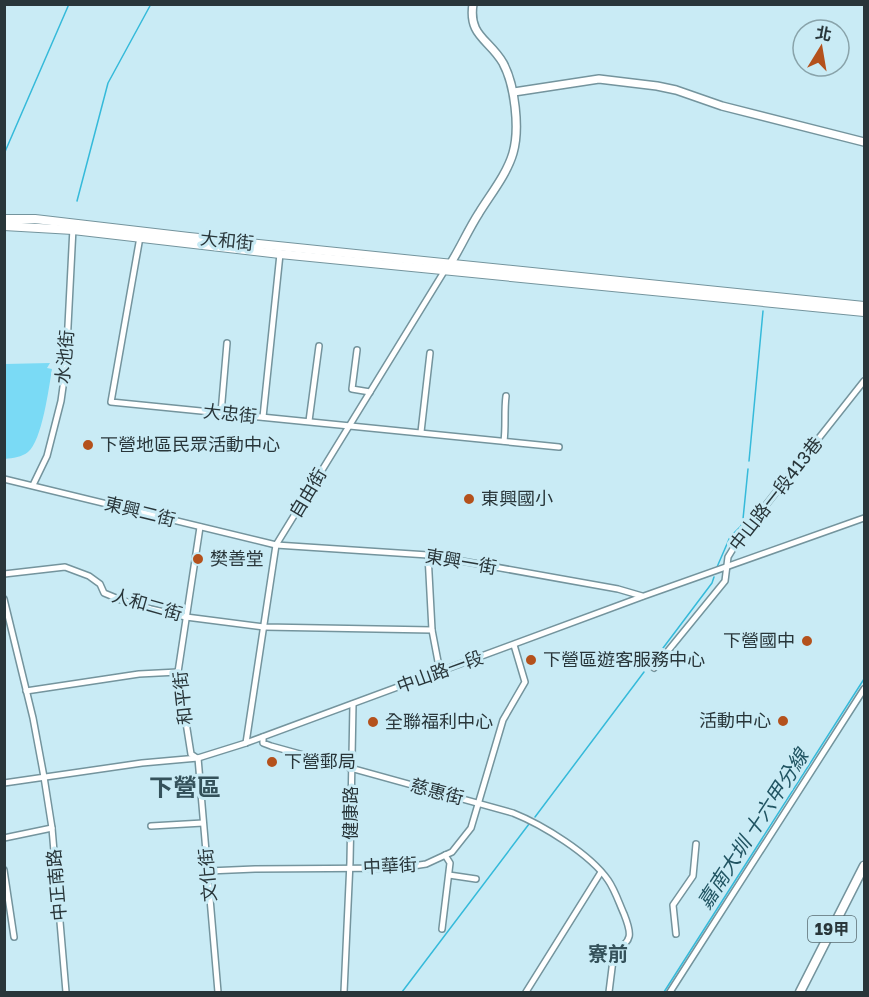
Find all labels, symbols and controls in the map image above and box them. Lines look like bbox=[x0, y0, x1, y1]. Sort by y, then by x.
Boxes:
north arrow bbox=[791, 18, 851, 78]
text: 北 bbox=[814, 22, 834, 45]
street label: 大和街 bbox=[199, 226, 255, 254]
street label: 水池街 bbox=[51, 329, 77, 385]
street label: 大忠街 bbox=[202, 399, 258, 427]
street label: 中山路一段413巷 bbox=[724, 432, 826, 555]
place label: 下營地區民眾活動中心 bbox=[100, 433, 280, 455]
marker: 下營地區民眾活動中心 bbox=[81, 438, 95, 452]
street label: 自由街 bbox=[284, 464, 330, 521]
place label: 東興國小 bbox=[481, 487, 553, 509]
street label: 東興二街 bbox=[103, 492, 178, 530]
marker: 東興國小 bbox=[462, 492, 476, 506]
street label: 東興一街 bbox=[424, 544, 499, 578]
place label: 樊善堂 bbox=[210, 547, 264, 569]
marker: 樊善堂 bbox=[191, 552, 205, 566]
street label: 人和二街 bbox=[110, 584, 185, 625]
place label: 下營國中 bbox=[723, 629, 795, 651]
marker: 下營國中 bbox=[800, 634, 814, 648]
street label: 中山路一段 bbox=[394, 645, 486, 697]
place label: 下營區遊客服務中心 bbox=[543, 648, 705, 670]
marker: 下營區遊客服務中心 bbox=[524, 653, 538, 667]
street label: 和平街 bbox=[168, 670, 196, 726]
place label: 活動中心 bbox=[699, 709, 771, 731]
place label: 全聯福利中心 bbox=[385, 710, 493, 732]
marker: 活動中心 bbox=[776, 714, 790, 728]
marker: 全聯福利中心 bbox=[366, 715, 380, 729]
water label: 嘉南大圳 十六甲分線 bbox=[692, 743, 814, 913]
place label: 下營郵局 bbox=[284, 750, 356, 772]
marker: 下營郵局 bbox=[265, 755, 279, 769]
district label: 下營區 bbox=[149, 772, 221, 801]
street label: 慈惠街 bbox=[408, 773, 466, 809]
street label: 健康路 bbox=[339, 786, 361, 840]
street label: 文化街 bbox=[194, 847, 220, 903]
street label: 中正南路 bbox=[42, 848, 70, 922]
street label: 中華街 bbox=[362, 853, 417, 877]
road number: 19甲 bbox=[808, 916, 856, 942]
district label: 寮前 bbox=[588, 941, 628, 965]

